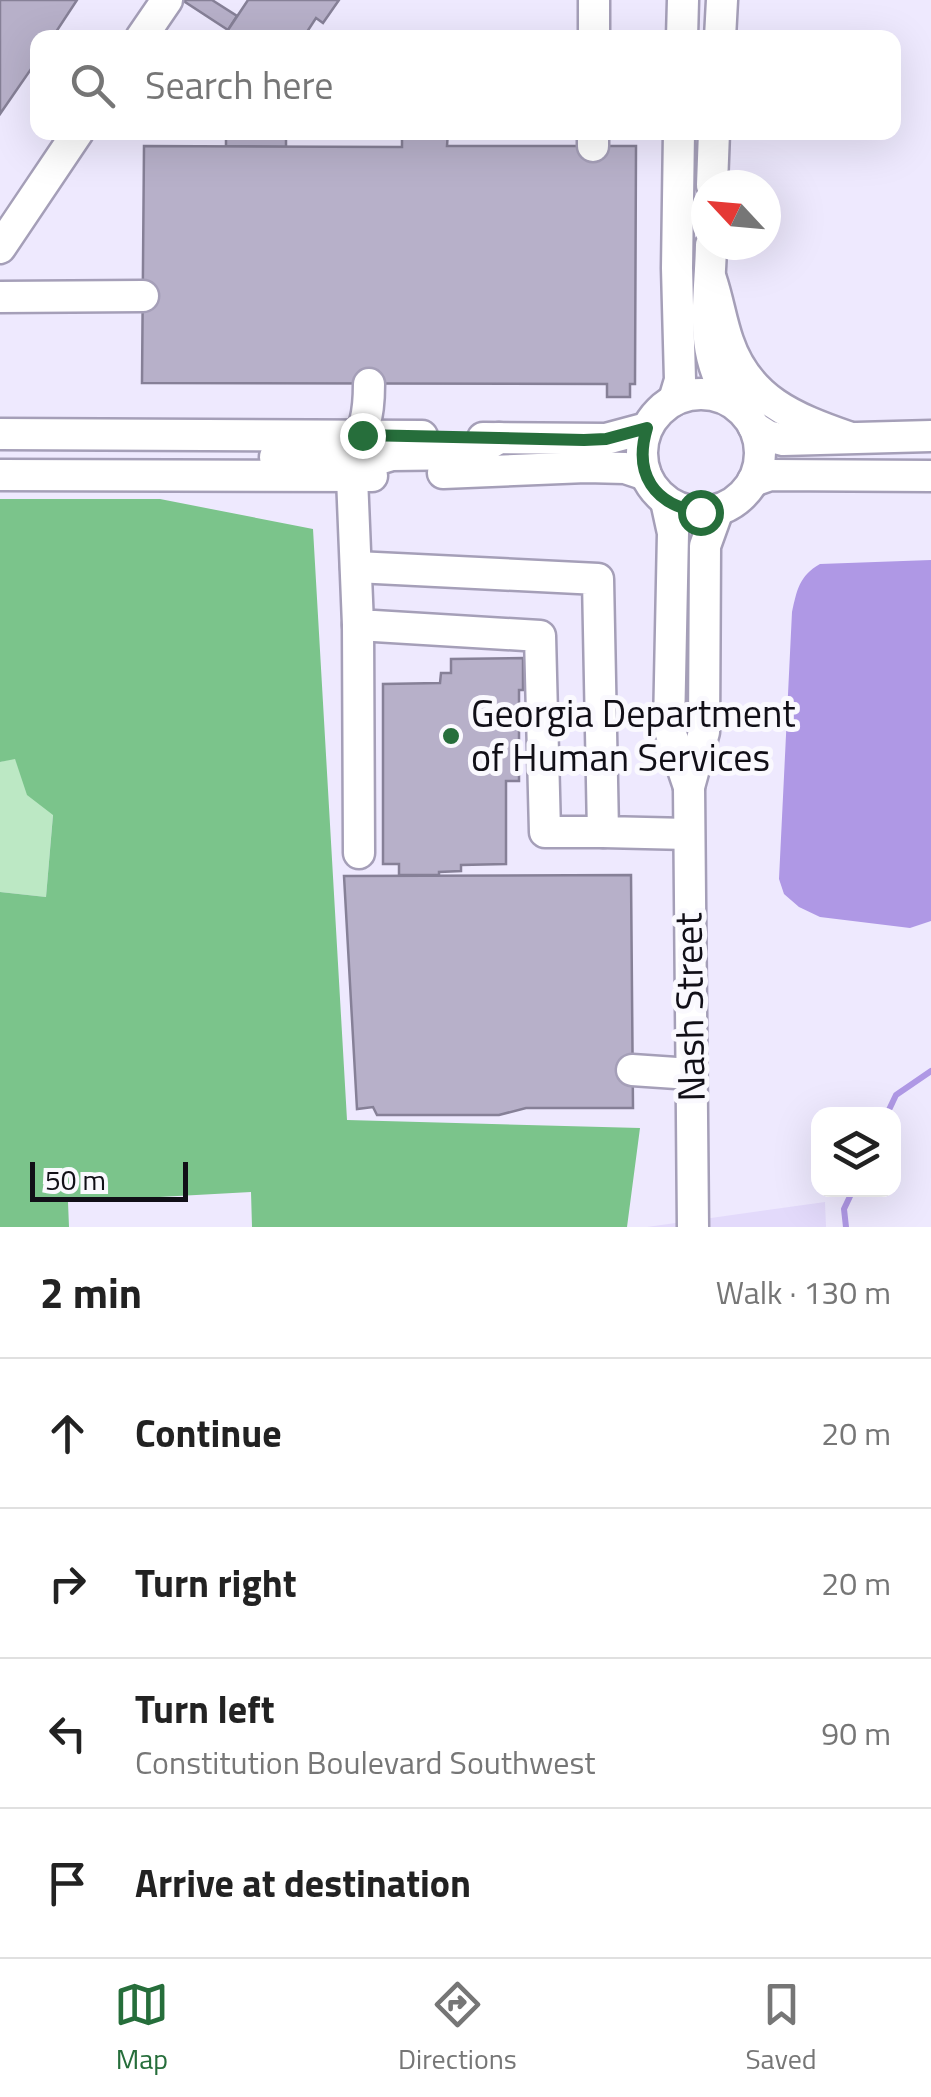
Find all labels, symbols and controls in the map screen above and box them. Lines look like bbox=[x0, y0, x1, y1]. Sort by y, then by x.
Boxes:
search box bbox=[30, 30, 901, 140]
text: Search here bbox=[145, 56, 333, 114]
icon: search bbox=[65, 58, 120, 113]
north arrow bbox=[691, 170, 781, 260]
route end bbox=[340, 413, 386, 459]
route start bbox=[678, 490, 724, 536]
place label: Georgia Department of Human Services bbox=[471, 684, 796, 786]
marker: Georgia Department of Human Services bbox=[440, 725, 462, 747]
street label: Nash Street bbox=[658, 912, 720, 1102]
map controls bbox=[811, 1107, 901, 1197]
button: layers bbox=[811, 1107, 901, 1197]
scale bar bbox=[30, 1157, 188, 1202]
text: 50 m bbox=[45, 1158, 106, 1201]
text: 2 min bbox=[40, 1260, 142, 1324]
text: Walk · 130 m bbox=[716, 1268, 891, 1316]
text: Continue bbox=[135, 1404, 282, 1462]
icon: ahead bbox=[40, 1406, 95, 1461]
text: 20 m bbox=[821, 1409, 891, 1457]
text: Turn right bbox=[135, 1554, 297, 1612]
icon: right bbox=[40, 1556, 95, 1611]
text: 20 m bbox=[821, 1559, 891, 1607]
text: Turn left bbox=[135, 1680, 275, 1738]
icon: left bbox=[40, 1706, 95, 1761]
text: 90 m bbox=[821, 1709, 891, 1757]
text: Constitution Boulevard Southwest bbox=[135, 1738, 596, 1786]
text: Arrive at destination bbox=[135, 1854, 471, 1912]
icon: arrive bbox=[40, 1856, 95, 1911]
tab: Map bbox=[114, 1977, 169, 2080]
tab: Directions bbox=[398, 1977, 517, 2080]
tab: Saved bbox=[745, 1977, 817, 2080]

